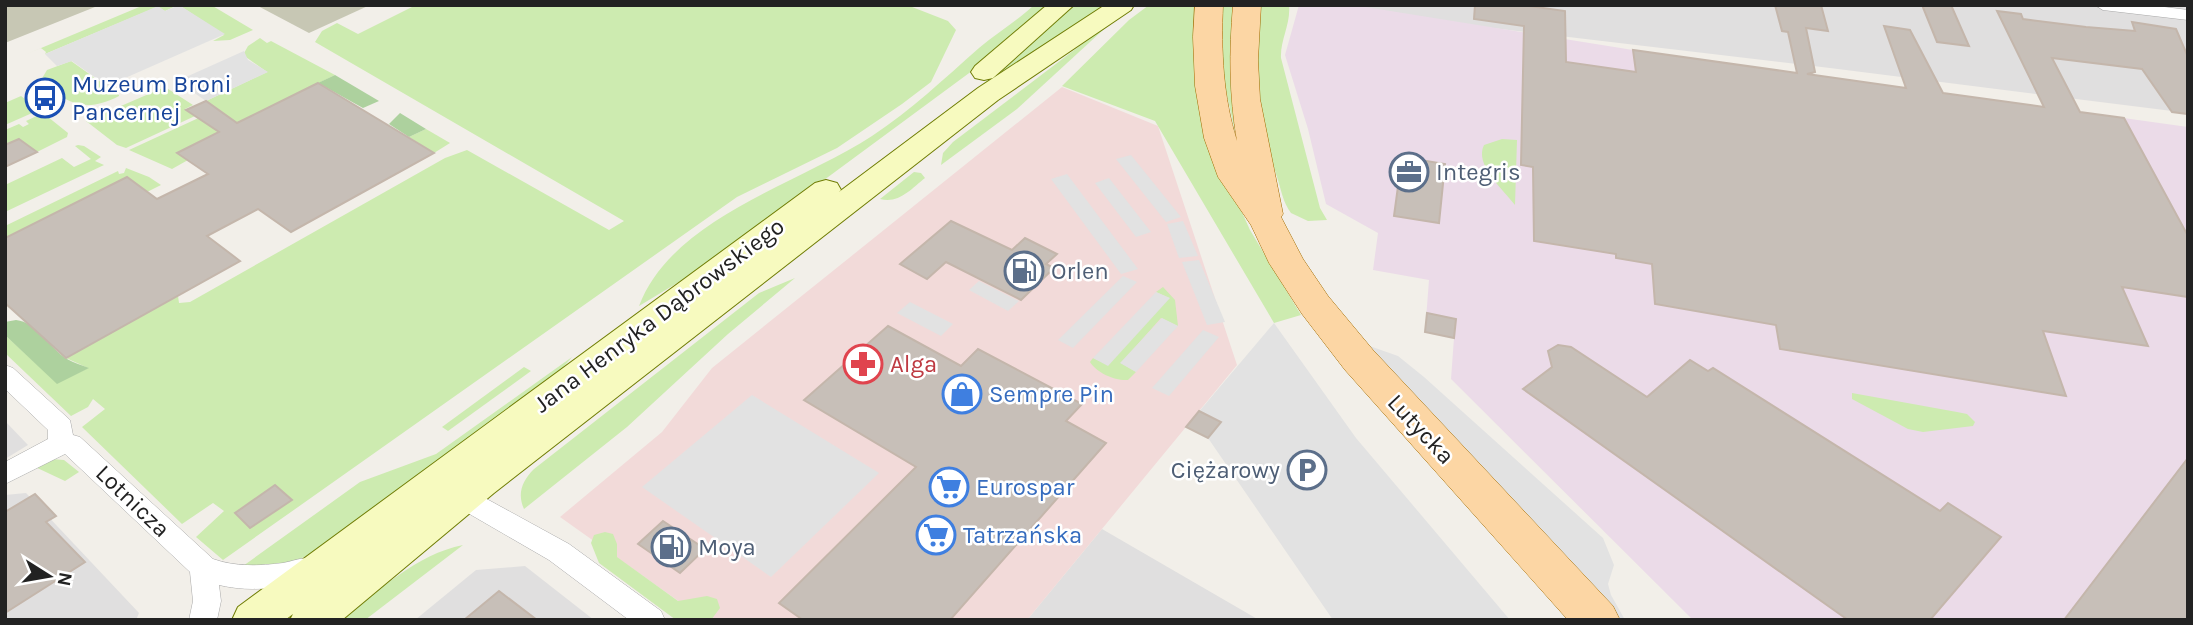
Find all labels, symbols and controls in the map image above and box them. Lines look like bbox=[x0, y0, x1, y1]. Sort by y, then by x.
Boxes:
place label: Muzeum Broni Pancernej bbox=[72, 70, 232, 126]
bus stop icon: Muzeum Broni Pancernej bbox=[24, 77, 66, 119]
office icon: Integris bbox=[1388, 151, 1430, 193]
place label: Integris bbox=[1436, 158, 1521, 186]
street label: Jana Henryka Dąbrowskiego bbox=[528, 212, 790, 418]
fuel station icon: Orlen bbox=[1003, 250, 1045, 292]
place label: Orlen bbox=[1051, 257, 1109, 285]
pharmacy icon: Alga bbox=[842, 343, 884, 385]
place label: Alga bbox=[890, 350, 937, 378]
shop icon: Sempre Pin bbox=[941, 373, 983, 415]
place label: Sempre Pin bbox=[989, 380, 1114, 408]
street label: Lutycka bbox=[1382, 388, 1460, 470]
parking icon: Ciężarowy bbox=[1286, 449, 1328, 491]
place label: Ciężarowy bbox=[1171, 456, 1280, 484]
street label: Lotnicza bbox=[90, 459, 176, 543]
supermarket icon: Eurospar bbox=[928, 466, 970, 508]
place label: Eurospar bbox=[976, 473, 1075, 501]
supermarket icon: Tatrzańska bbox=[915, 514, 957, 556]
place label: Tatrzańska bbox=[963, 521, 1082, 549]
fuel station icon: Moya bbox=[650, 526, 692, 568]
place label: Moya bbox=[698, 533, 756, 561]
north arrow bbox=[14, 541, 84, 611]
text: N bbox=[53, 570, 77, 588]

